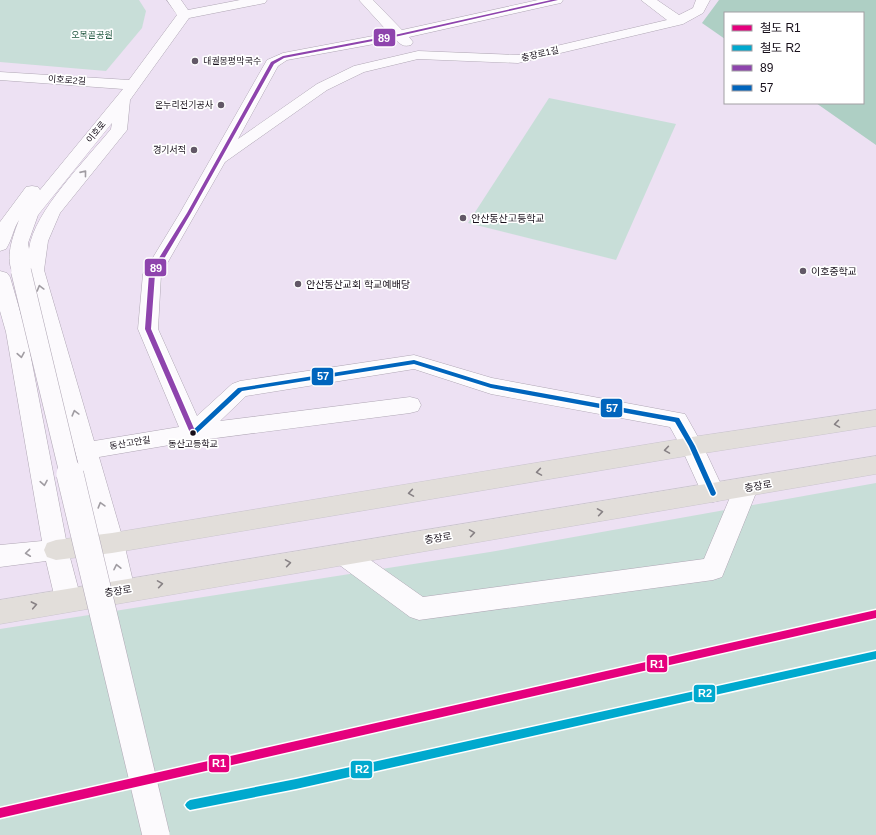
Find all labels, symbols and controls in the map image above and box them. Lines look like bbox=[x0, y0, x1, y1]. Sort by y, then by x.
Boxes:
legend bbox=[724, 12, 864, 104]
text: 철도 R1 bbox=[760, 21, 801, 35]
line badge: 89 bbox=[373, 28, 396, 47]
park label: 오목골공원 bbox=[71, 30, 113, 40]
text: 89 bbox=[378, 32, 390, 44]
text: 철도 R2 bbox=[760, 41, 801, 55]
street label: 충장로1길 bbox=[520, 45, 560, 63]
marker: 대궐봉평막국수 bbox=[190, 56, 200, 66]
place label: 대궐봉평막국수 bbox=[203, 56, 262, 66]
text: 89 bbox=[760, 61, 774, 75]
street label: 이호로2길 bbox=[48, 74, 86, 86]
text: 57 bbox=[760, 81, 774, 95]
place label: 온누리전기공사 bbox=[155, 100, 213, 110]
marker: 온누리전기공사 bbox=[216, 100, 226, 110]
street label: 이호로 bbox=[84, 119, 108, 145]
place label: 경기서적 bbox=[153, 145, 186, 155]
marker: 경기서적 bbox=[189, 145, 199, 155]
one-way arrow bbox=[80, 170, 87, 177]
marker: 안산동산고등학교 bbox=[458, 213, 468, 223]
place label: 안산동산고등학교 bbox=[471, 213, 545, 224]
line badge: 89 bbox=[144, 258, 167, 277]
text: 89 bbox=[150, 262, 162, 274]
marker: 이호중학교 bbox=[798, 266, 808, 276]
place label: 이호중학교 bbox=[811, 266, 857, 277]
marker: 안산동산교회 학교예배당 bbox=[293, 279, 303, 289]
place label: 안산동산교회 학교예배당 bbox=[306, 279, 410, 290]
one-way arrow bbox=[37, 284, 45, 291]
one-way arrow bbox=[16, 352, 24, 358]
line badge: 57 bbox=[311, 367, 334, 386]
text: 57 bbox=[317, 370, 329, 382]
line badge: 57 bbox=[600, 398, 623, 418]
text: 57 bbox=[606, 402, 618, 414]
one-way arrow bbox=[71, 410, 80, 417]
one-way arrow bbox=[834, 419, 841, 428]
marker: 동산고등학교 bbox=[188, 428, 198, 438]
street label: 동산고안길 bbox=[109, 435, 151, 451]
place label: 동산고등학교 bbox=[168, 438, 218, 449]
one-way arrow bbox=[664, 445, 671, 454]
one-way arrow bbox=[536, 467, 542, 475]
street label: 충장로 bbox=[743, 478, 773, 494]
one-way arrow bbox=[39, 480, 47, 486]
one-way arrow bbox=[408, 488, 414, 497]
one-way arrow bbox=[97, 502, 106, 509]
one-way arrow bbox=[597, 508, 603, 517]
one-way arrow bbox=[469, 529, 475, 538]
street label: 충장로 bbox=[424, 530, 452, 546]
one-way arrow bbox=[25, 548, 31, 557]
one-way arrow bbox=[285, 559, 292, 568]
one-way arrow bbox=[113, 563, 121, 570]
one-way arrow bbox=[157, 580, 163, 589]
street label: 충장로 bbox=[104, 583, 132, 599]
one-way arrow bbox=[31, 602, 37, 610]
line badge: R1 bbox=[646, 654, 668, 673]
text: R1 bbox=[650, 658, 664, 670]
line badge: R2 bbox=[693, 684, 716, 703]
text: R2 bbox=[698, 687, 712, 699]
line badge: R1 bbox=[208, 754, 230, 773]
text: R1 bbox=[212, 757, 226, 769]
line badge: R2 bbox=[350, 760, 373, 779]
text: R2 bbox=[355, 763, 369, 775]

